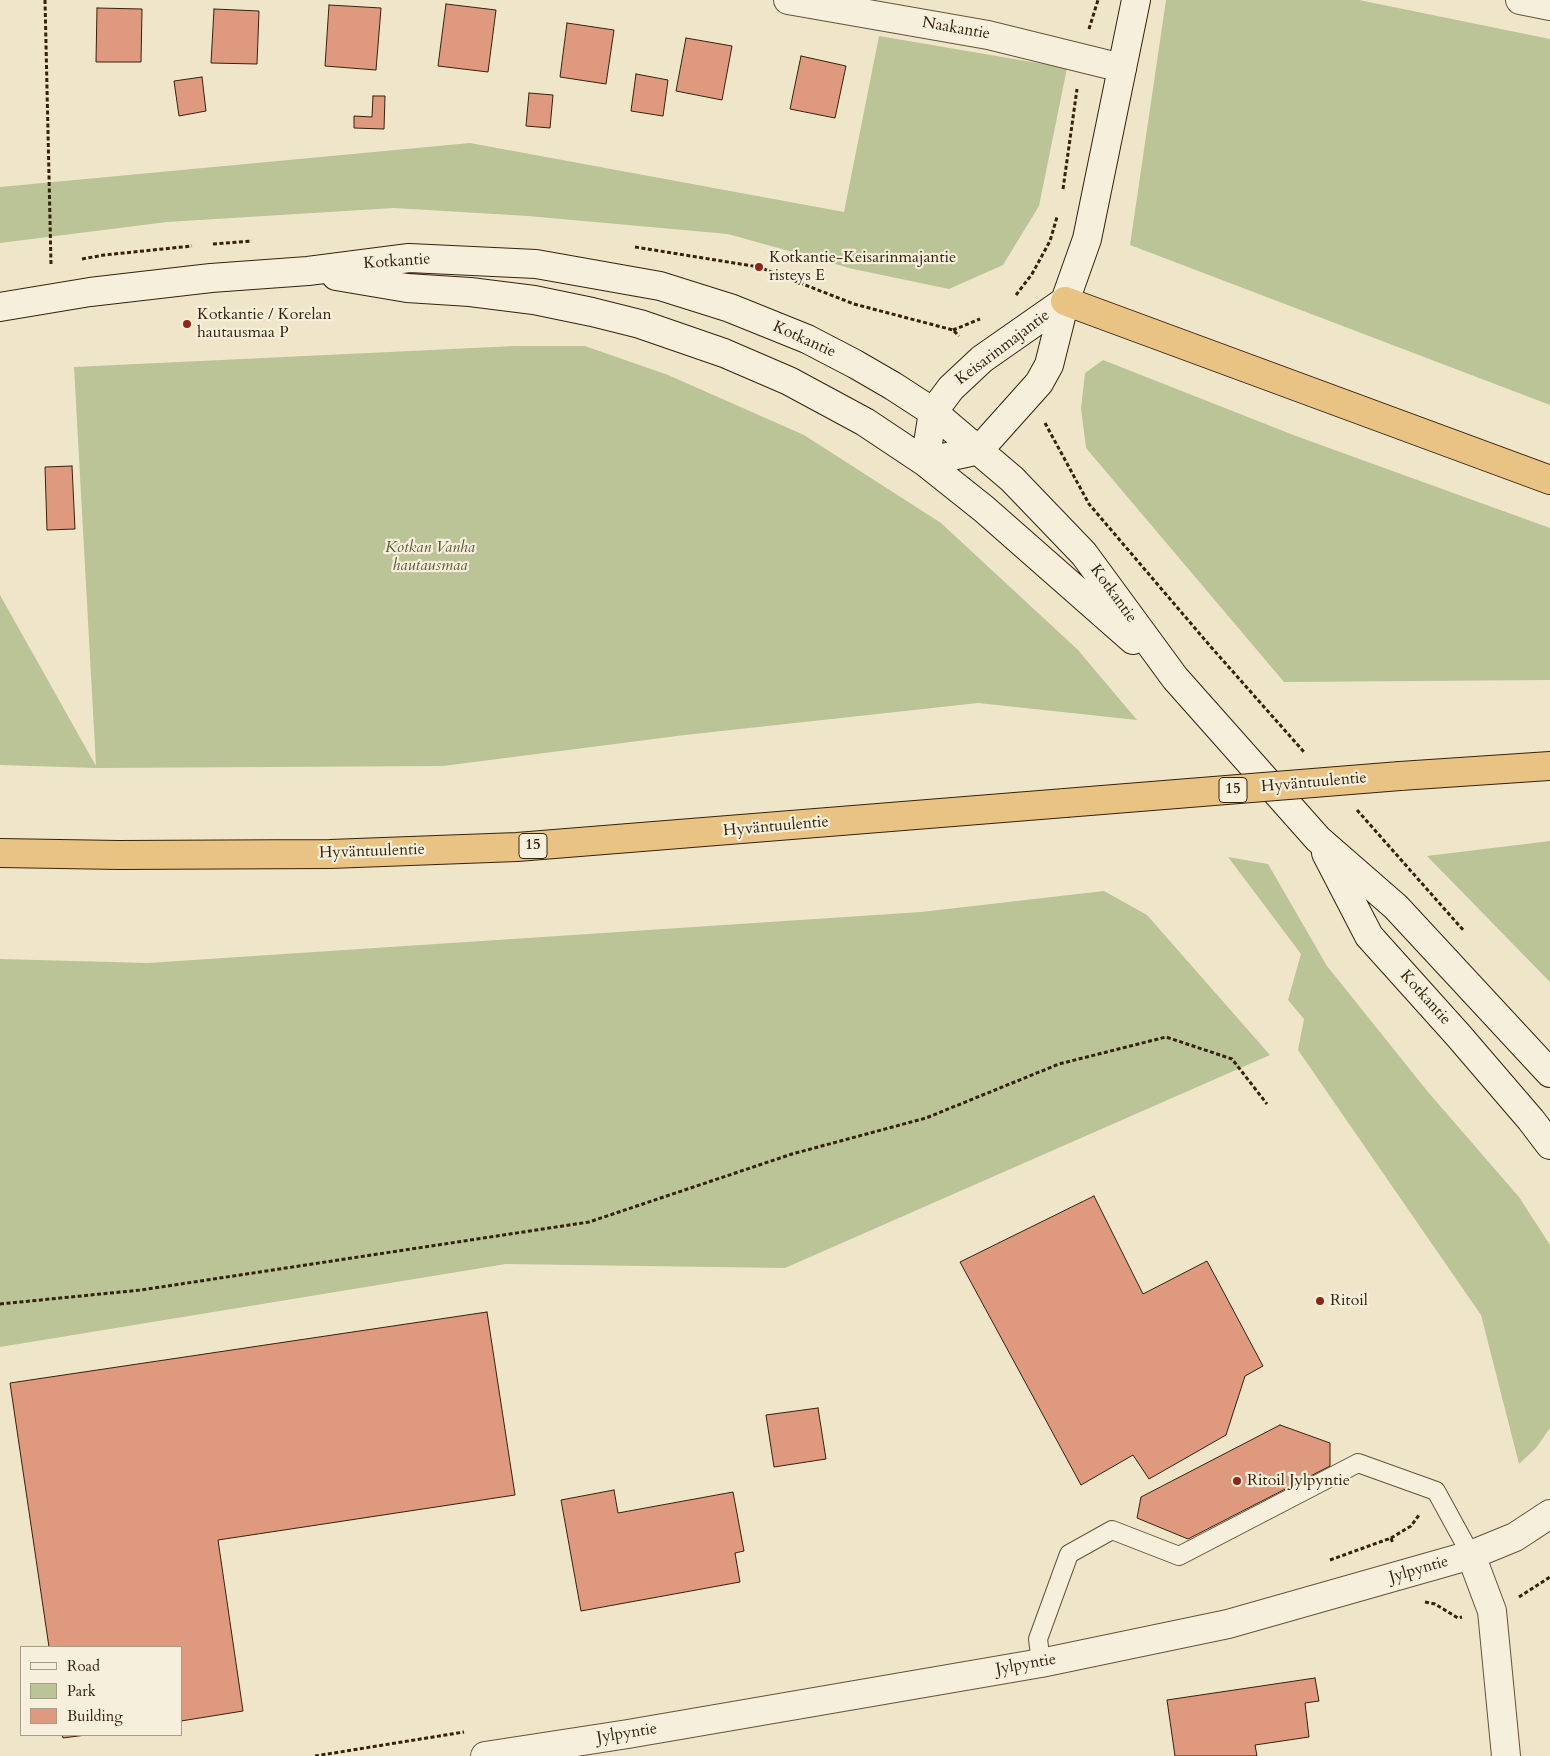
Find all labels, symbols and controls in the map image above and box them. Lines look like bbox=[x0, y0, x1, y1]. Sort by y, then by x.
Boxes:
street label: Naakantie bbox=[920, 14, 992, 44]
place label: Kotkantie-Keisarinmajantie risteys E bbox=[769, 248, 956, 286]
street label: Kotkantie bbox=[363, 250, 431, 274]
marker: Kotkantie-Keisarinmajantie risteys E bbox=[753, 261, 765, 273]
place label: Kotkantie / Korelan hautausmaa P bbox=[197, 305, 332, 343]
street label: Keisarinmajantie bbox=[952, 306, 1054, 390]
marker: Kotkantie / Korelan hautausmaa P bbox=[181, 318, 193, 330]
street label: Kotkantie bbox=[769, 318, 839, 362]
park label: Kotkan Vanha hautausmaa bbox=[385, 538, 475, 576]
street label: Kotkantie bbox=[1086, 561, 1140, 627]
street label: Hyväntuulentie bbox=[1260, 769, 1368, 797]
road number: 15 bbox=[1219, 778, 1247, 802]
street label: Hyväntuulentie bbox=[722, 813, 830, 841]
road number: 15 bbox=[519, 834, 547, 858]
street label: Hyväntuulentie bbox=[319, 841, 425, 863]
street label: Kotkantie bbox=[1395, 967, 1455, 1029]
place label: Ritoil bbox=[1330, 1291, 1368, 1311]
marker: Ritoil bbox=[1314, 1295, 1326, 1307]
place label: Ritoil Jylpyntie bbox=[1247, 1471, 1350, 1491]
marker: Ritoil Jylpyntie bbox=[1231, 1475, 1243, 1487]
street label: Jylpyntie bbox=[1387, 1552, 1451, 1588]
legend bbox=[20, 1646, 182, 1736]
street label: Jylpyntie bbox=[994, 1650, 1058, 1680]
text: Road bbox=[67, 1656, 100, 1676]
text: Park bbox=[67, 1681, 96, 1701]
text: Building bbox=[67, 1706, 123, 1726]
street label: Jylpyntie bbox=[595, 1720, 659, 1748]

